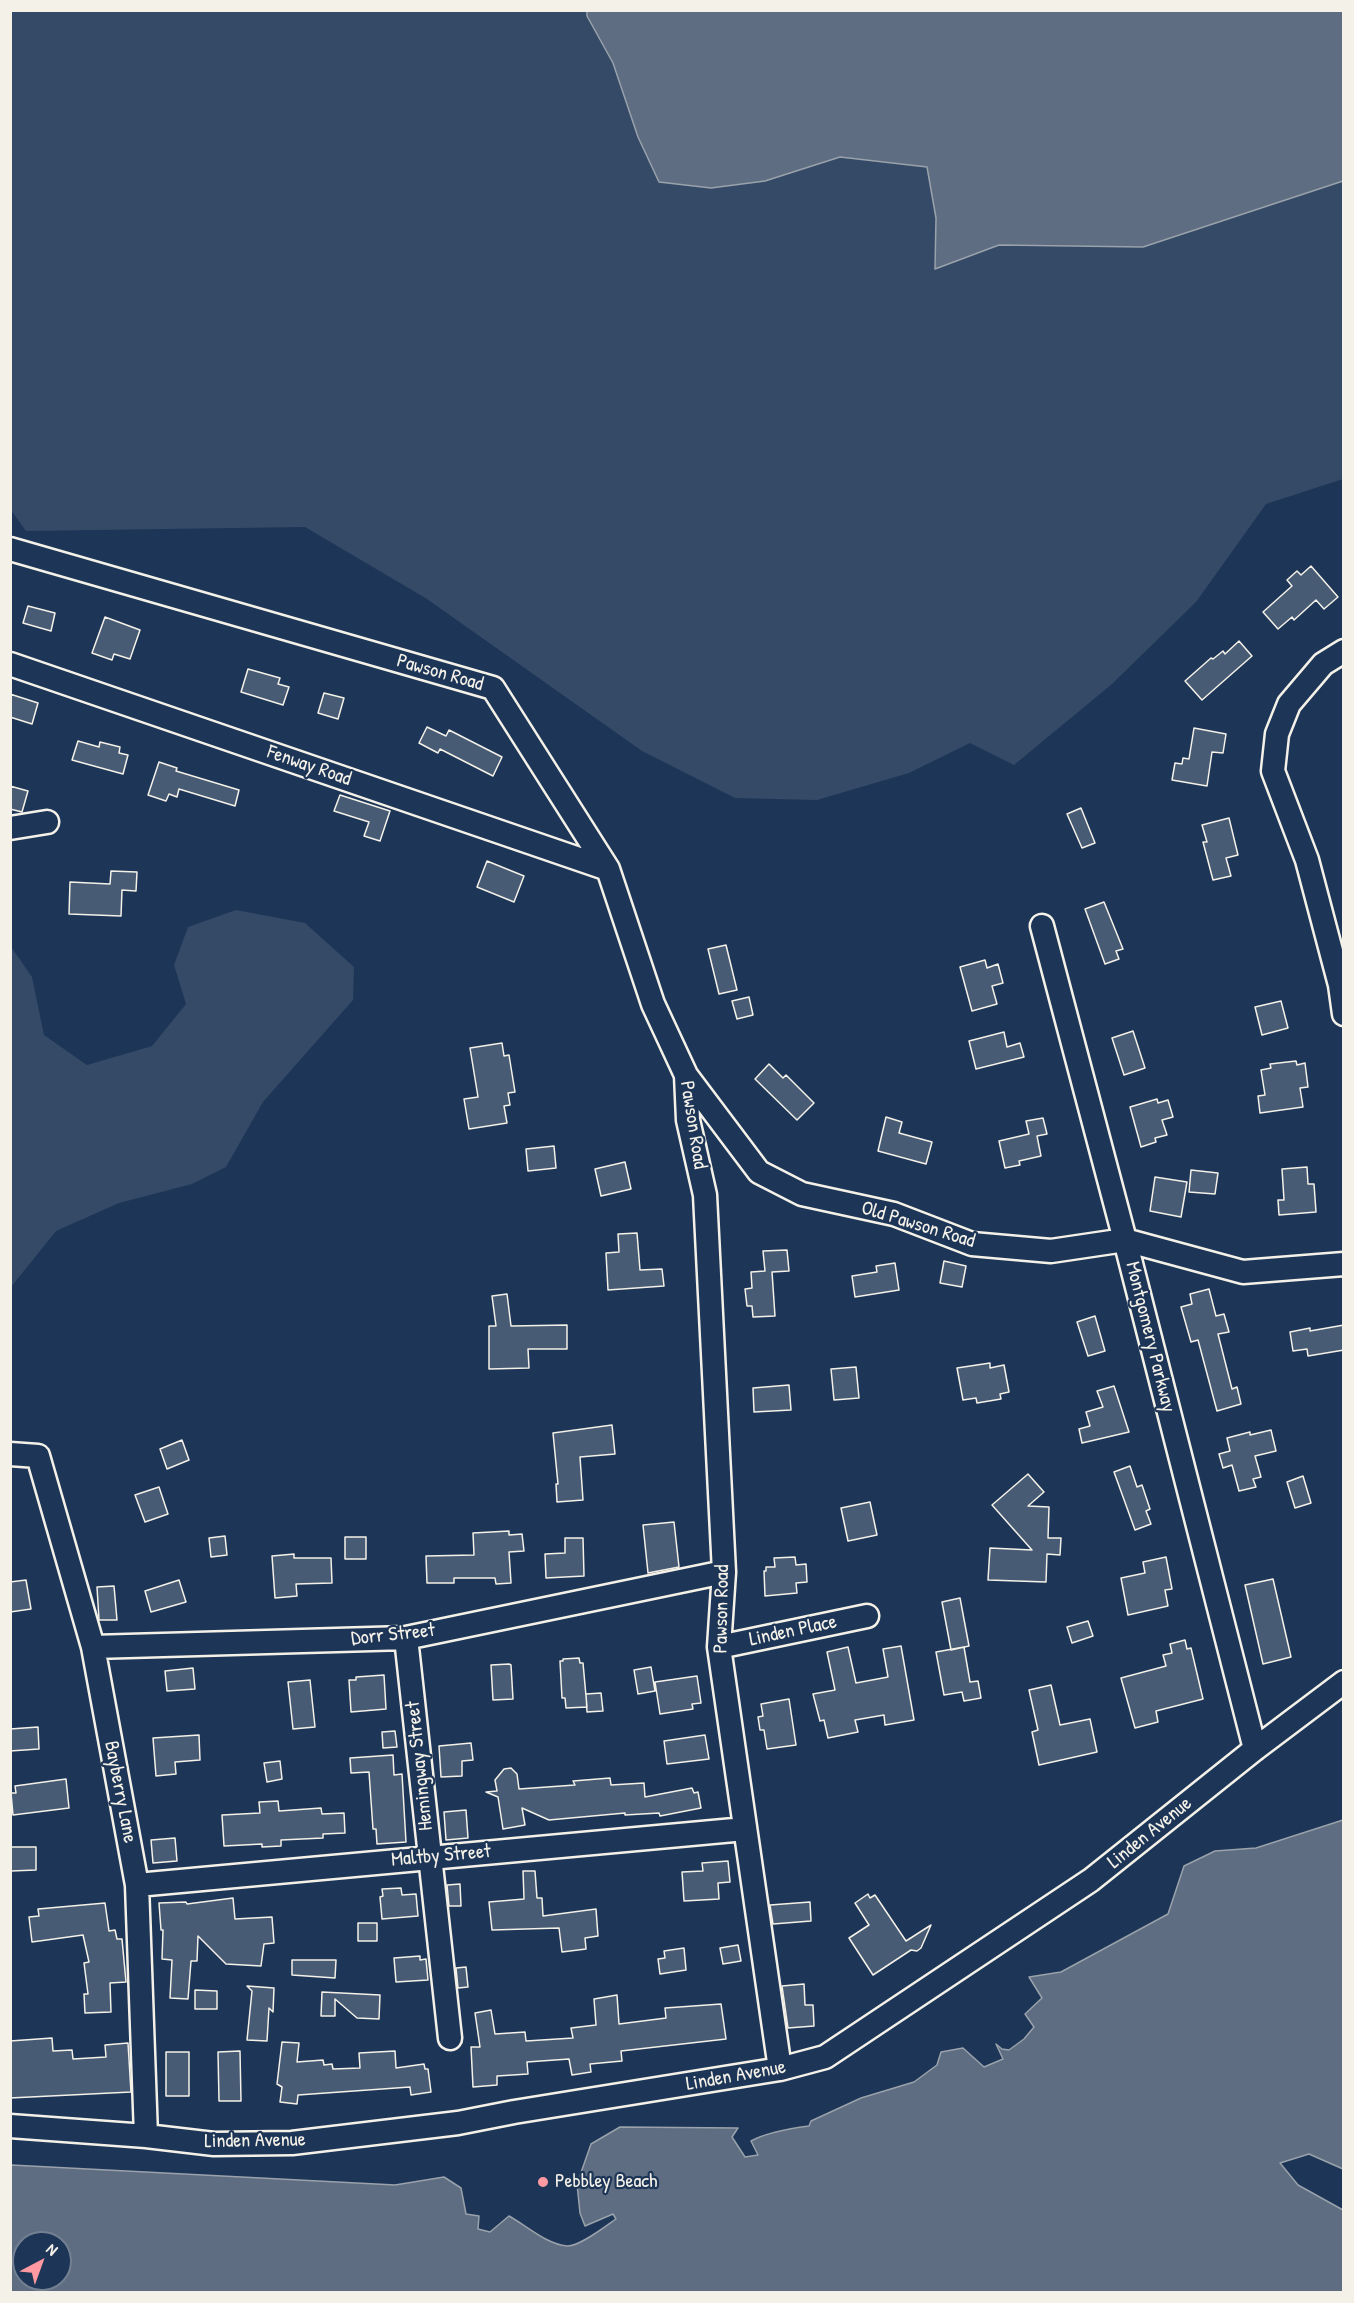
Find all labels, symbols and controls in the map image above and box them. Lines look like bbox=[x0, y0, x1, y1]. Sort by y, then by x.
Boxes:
street label: Pawson Road bbox=[394, 649, 486, 697]
street label: Fenway Road bbox=[264, 740, 354, 792]
street label: Pawson Road bbox=[674, 1079, 712, 1171]
street label: Old Pawson Road bbox=[858, 1196, 978, 1254]
street label: Montgomery Parkway bbox=[1120, 1259, 1180, 1415]
street label: Pawson Road bbox=[709, 1564, 735, 1654]
street label: Linden Place bbox=[747, 1610, 839, 1652]
street label: Dorr Street bbox=[350, 1619, 436, 1651]
street label: Hemingway Street bbox=[401, 1700, 439, 1832]
street label: Bayberry Lane bbox=[98, 1739, 142, 1845]
street label: Linden Avenue bbox=[1103, 1792, 1197, 1874]
street label: Maltby Street bbox=[390, 1840, 492, 1872]
street label: Linden Avenue bbox=[684, 2055, 788, 2097]
street label: Linden Avenue bbox=[204, 2128, 306, 2154]
place label: Pebbley Beach bbox=[555, 2170, 657, 2194]
marker: Pebbley Beach bbox=[536, 2175, 550, 2189]
north arrow bbox=[12, 2231, 72, 2291]
text: N bbox=[42, 2238, 63, 2260]

